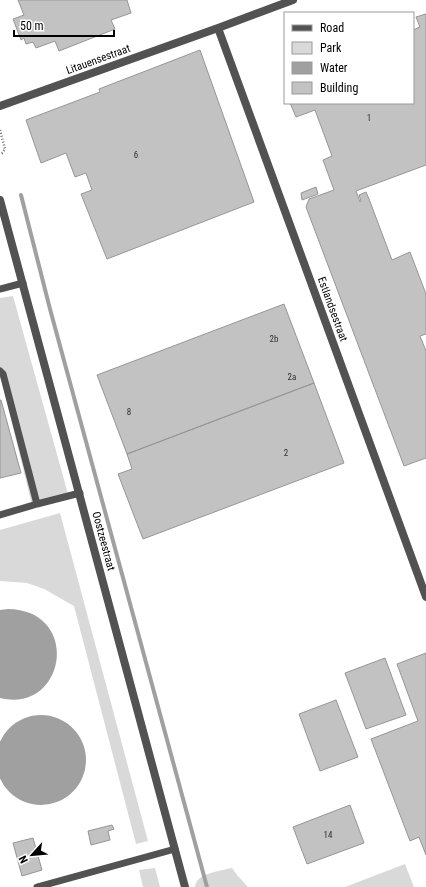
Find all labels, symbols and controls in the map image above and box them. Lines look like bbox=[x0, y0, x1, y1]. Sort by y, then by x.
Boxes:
scale bar bbox=[14, 12, 114, 38]
legend bbox=[284, 12, 414, 104]
text: 50 m bbox=[20, 19, 44, 33]
text: Road bbox=[320, 21, 344, 35]
text: Park bbox=[320, 41, 342, 55]
street label: Litauensestraat bbox=[64, 42, 132, 77]
text: Water bbox=[320, 61, 348, 75]
text: Building bbox=[320, 81, 358, 95]
house number: 1 bbox=[367, 113, 371, 123]
house number: 6 bbox=[134, 150, 138, 160]
street label: Estlandsestraat bbox=[315, 275, 350, 343]
house number: 2b bbox=[270, 334, 279, 344]
house number: 2a bbox=[288, 372, 296, 382]
house number: 8 bbox=[127, 407, 131, 417]
house number: 2 bbox=[284, 448, 289, 458]
street label: Oostzeestraat bbox=[89, 510, 118, 572]
house number: 14 bbox=[324, 830, 333, 840]
north arrow bbox=[12, 835, 52, 875]
text: N bbox=[16, 853, 31, 865]

